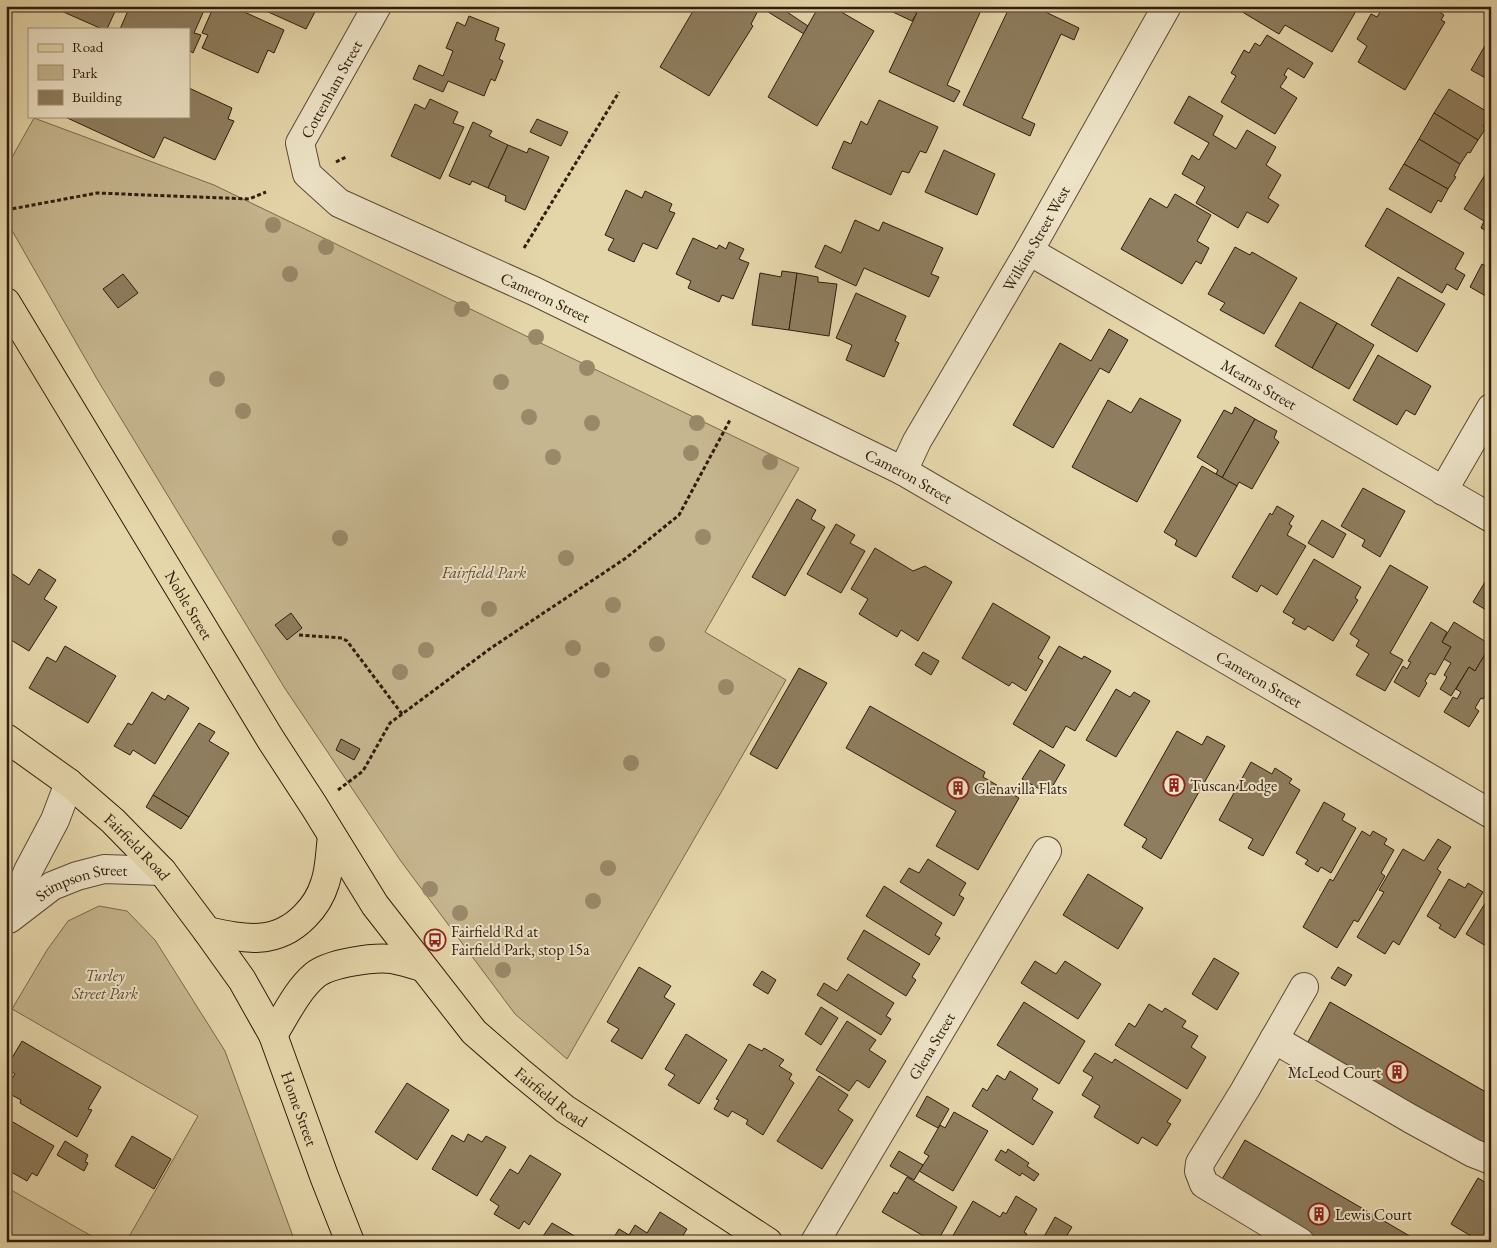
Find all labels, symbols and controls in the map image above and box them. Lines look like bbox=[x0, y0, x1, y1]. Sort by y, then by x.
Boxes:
legend bbox=[28, 28, 190, 118]
street label: Cottenham Street bbox=[296, 36, 367, 142]
text: Road bbox=[72, 37, 104, 56]
text: Park bbox=[72, 63, 99, 82]
text: Building bbox=[72, 87, 122, 106]
street label: Wilkins Street West bbox=[998, 182, 1075, 295]
street label: Cameron Street bbox=[497, 267, 593, 328]
street label: Mearns Street bbox=[1217, 354, 1301, 415]
street label: Cameron Street bbox=[861, 444, 956, 509]
park label: Fairfield Park bbox=[441, 562, 527, 583]
street label: Noble Street bbox=[160, 567, 218, 644]
street label: Cameron Street bbox=[1212, 646, 1306, 713]
building icon: Tuscan Lodge bbox=[1162, 773, 1186, 797]
place label: Tuscan Lodge bbox=[1190, 775, 1277, 796]
building icon: Glenavilla Flats bbox=[946, 776, 970, 800]
place label: Glenavilla Flats bbox=[974, 778, 1067, 799]
street label: Fairfield Road bbox=[100, 808, 176, 885]
street label: Stimpson Street bbox=[31, 859, 128, 906]
place label: Fairfield Rd at Fairfield Park, stop 15a bbox=[451, 921, 590, 960]
bus stop icon: Fairfield Rd at Fairfield Park, stop 15a bbox=[423, 928, 447, 952]
park label: Turley Street Park bbox=[71, 965, 139, 1004]
street label: Glena Street bbox=[904, 1009, 960, 1084]
building icon: McLeod Court bbox=[1385, 1060, 1409, 1084]
street label: Fairfield Road bbox=[510, 1062, 592, 1132]
place label: McLeod Court bbox=[1288, 1062, 1381, 1083]
street label: Home Street bbox=[276, 1068, 322, 1149]
building icon: Lewis Court bbox=[1307, 1202, 1331, 1226]
place label: Lewis Court bbox=[1335, 1204, 1412, 1225]

